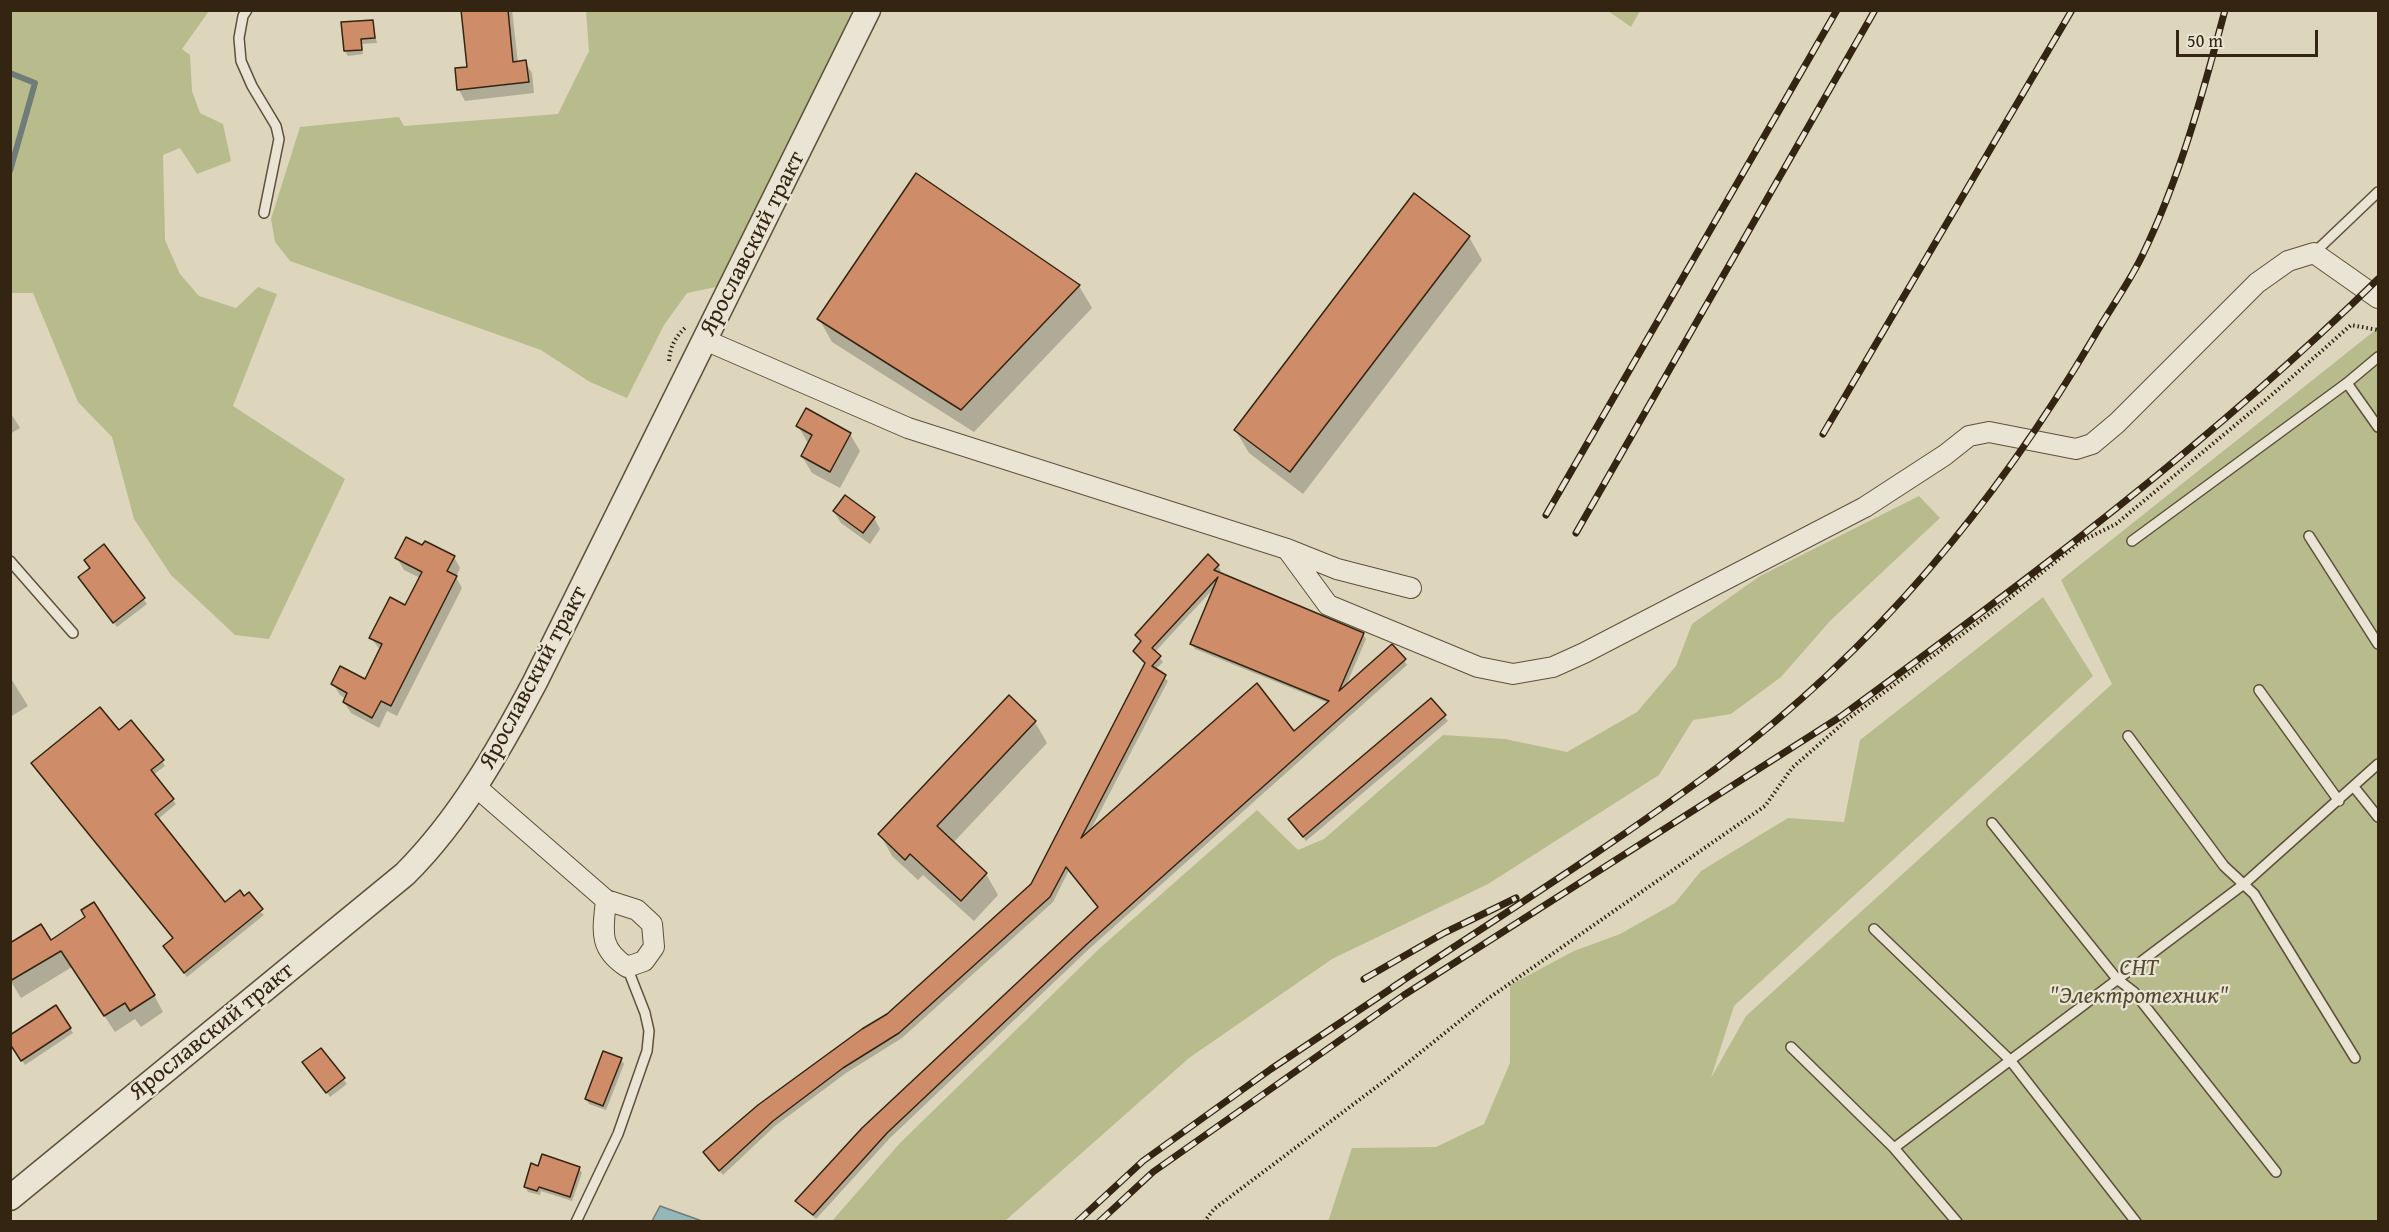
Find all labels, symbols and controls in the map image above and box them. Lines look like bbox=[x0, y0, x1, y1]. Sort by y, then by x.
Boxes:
scale bar bbox=[2179, 18, 2322, 56]
text: 50 m bbox=[2187, 27, 2223, 54]
street label: Ярославский тракт bbox=[694, 147, 812, 341]
street label: Ярославский тракт bbox=[474, 581, 594, 775]
park label: СНТ "Электротехник" bbox=[2049, 955, 2229, 1011]
street label: Ярославский тракт bbox=[124, 957, 300, 1107]

